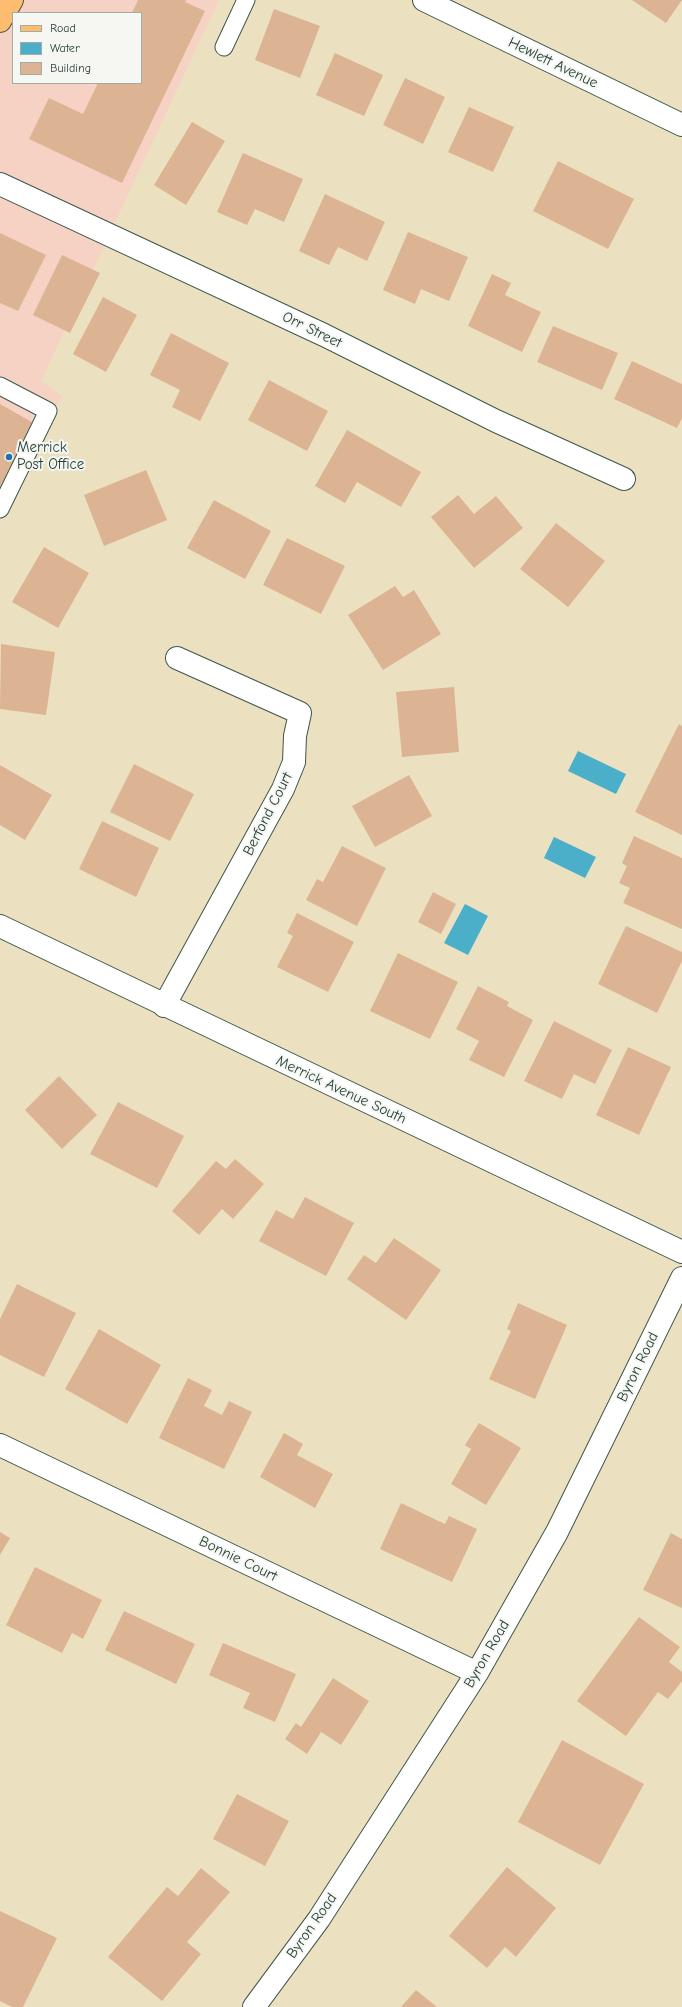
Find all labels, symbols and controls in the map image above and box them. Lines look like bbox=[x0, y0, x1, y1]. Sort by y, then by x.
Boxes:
legend bbox=[12, 12, 142, 84]
text: Road bbox=[50, 21, 76, 35]
street label: Hewlett Avenue bbox=[505, 34, 601, 92]
text: Water bbox=[50, 41, 80, 55]
text: Building bbox=[50, 61, 91, 75]
street label: Orr Street bbox=[279, 308, 345, 352]
place label: Merrick Post Office bbox=[17, 439, 84, 474]
marker: Merrick Post Office bbox=[4, 452, 14, 462]
street label: Berfond Court bbox=[239, 769, 297, 859]
street label: Merrick Avenue South bbox=[273, 1052, 409, 1128]
street label: Byron Road bbox=[613, 1329, 663, 1405]
street label: Bonnie Court bbox=[196, 1532, 280, 1586]
street label: Byron Road bbox=[460, 1617, 514, 1691]
street label: Byron Road bbox=[283, 1890, 341, 1962]

